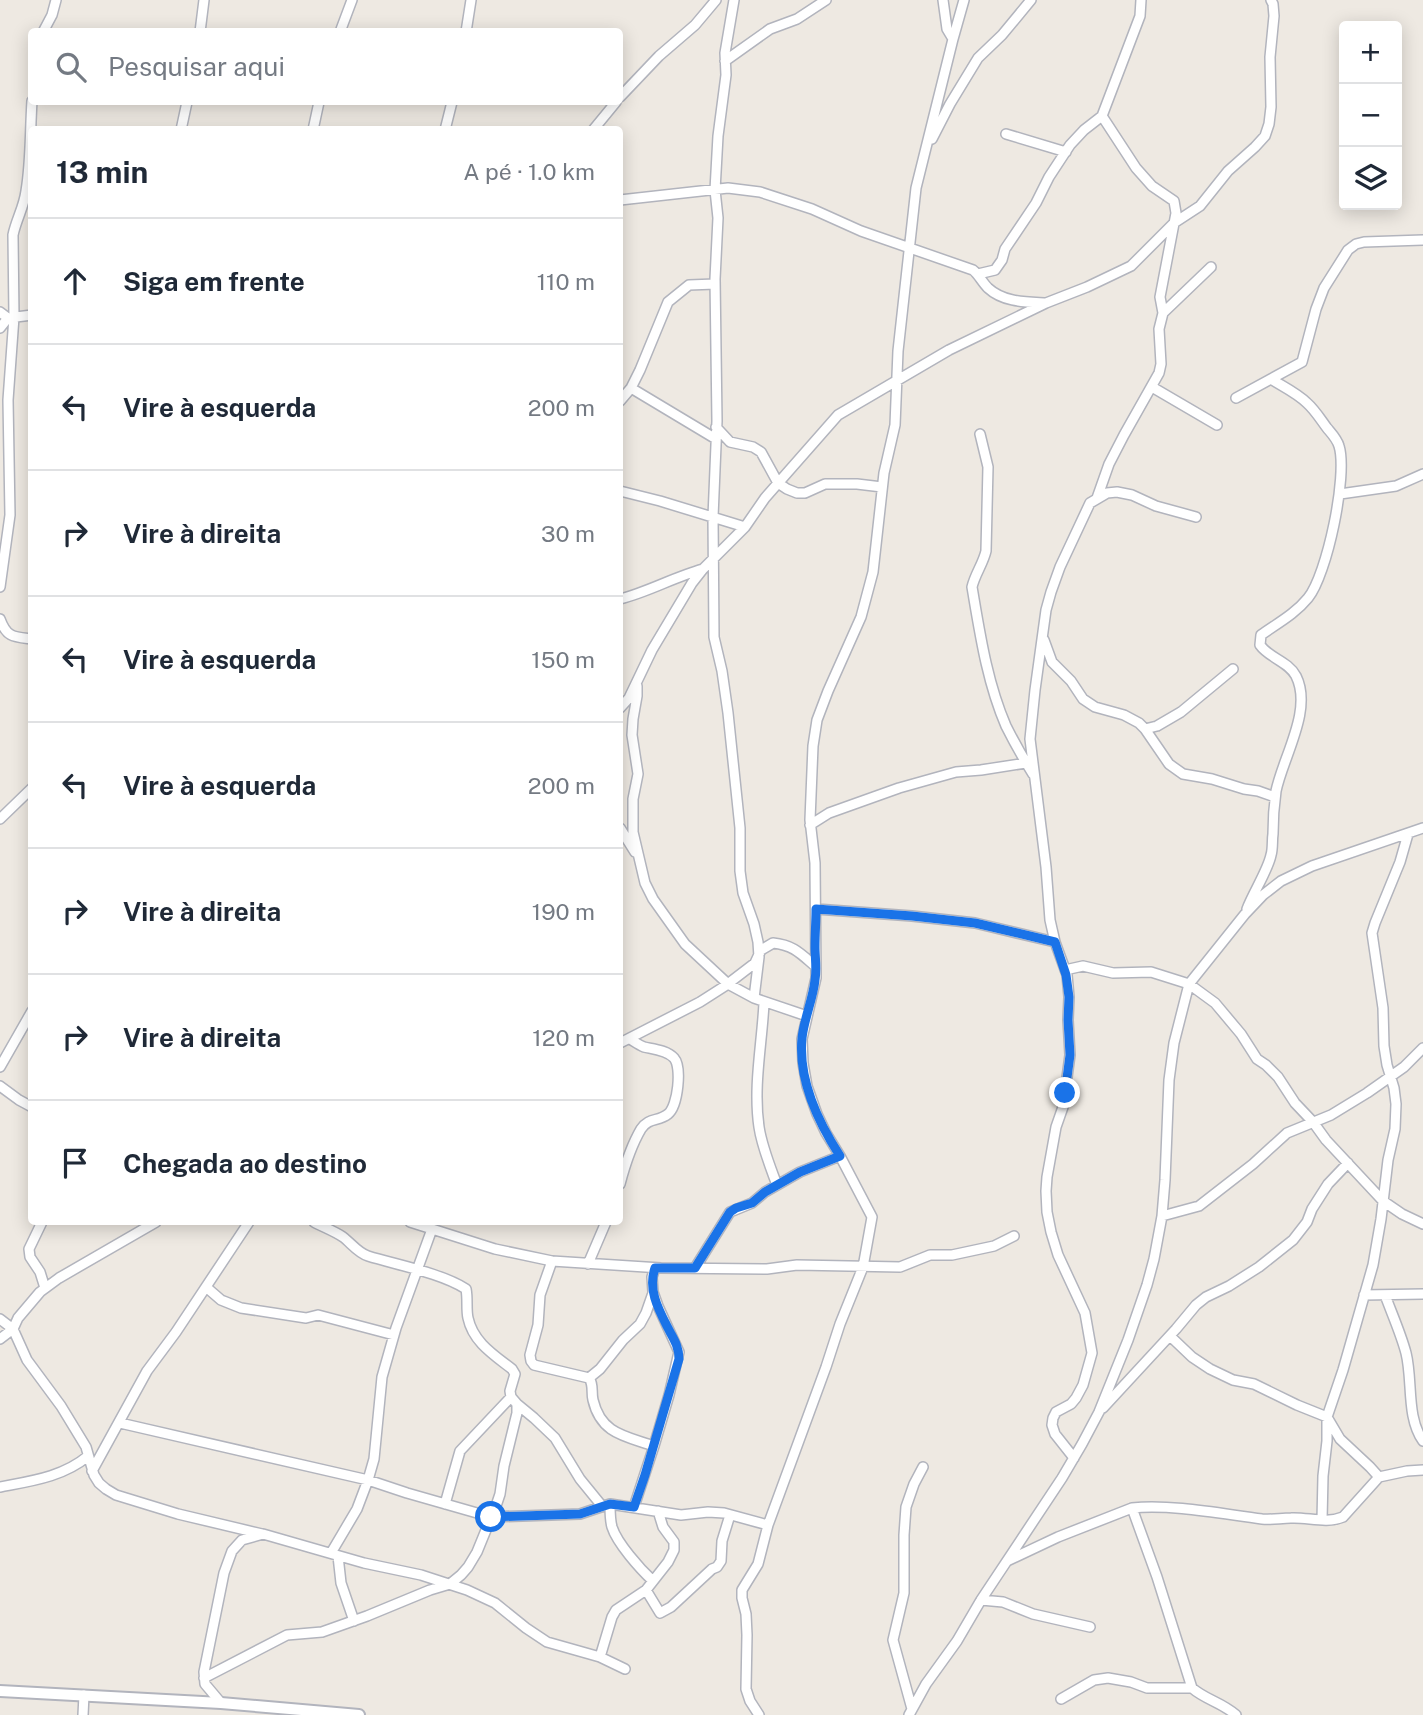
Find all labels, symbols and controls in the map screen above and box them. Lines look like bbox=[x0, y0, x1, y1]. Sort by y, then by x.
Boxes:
map controls bbox=[1339, 21, 1402, 210]
button: + bbox=[1339, 21, 1402, 84]
search box bbox=[28, 28, 623, 105]
icon: search bbox=[52, 48, 90, 86]
text: Pesquisar aqui bbox=[108, 51, 285, 82]
button: − bbox=[1339, 84, 1402, 147]
button: layers bbox=[1339, 147, 1402, 210]
text: 13 min bbox=[56, 154, 148, 190]
text: A pé · 1.0 km bbox=[463, 158, 595, 185]
icon: ahead bbox=[56, 262, 94, 300]
text: Siga em frente bbox=[123, 266, 305, 297]
text: 110 m bbox=[537, 268, 595, 295]
icon: left bbox=[56, 388, 94, 426]
text: Vire à esquerda bbox=[123, 392, 316, 423]
text: 200 m bbox=[528, 394, 595, 421]
icon: right bbox=[56, 514, 94, 552]
text: Vire à direita bbox=[123, 518, 281, 549]
text: 30 m bbox=[541, 520, 595, 547]
icon: left bbox=[56, 640, 94, 678]
text: Vire à esquerda bbox=[123, 644, 316, 675]
text: 150 m bbox=[531, 646, 595, 673]
icon: left bbox=[56, 766, 94, 804]
text: Vire à esquerda bbox=[123, 770, 316, 801]
text: 200 m bbox=[528, 772, 595, 799]
icon: right bbox=[56, 892, 94, 930]
text: Vire à direita bbox=[123, 896, 281, 927]
text: 190 m bbox=[532, 898, 595, 925]
icon: right bbox=[56, 1018, 94, 1056]
text: Vire à direita bbox=[123, 1022, 281, 1053]
text: 120 m bbox=[532, 1024, 595, 1051]
route end bbox=[1049, 1077, 1080, 1108]
icon: arrive bbox=[56, 1144, 94, 1182]
text: Chegada ao destino bbox=[123, 1148, 367, 1179]
route start bbox=[475, 1501, 506, 1532]

